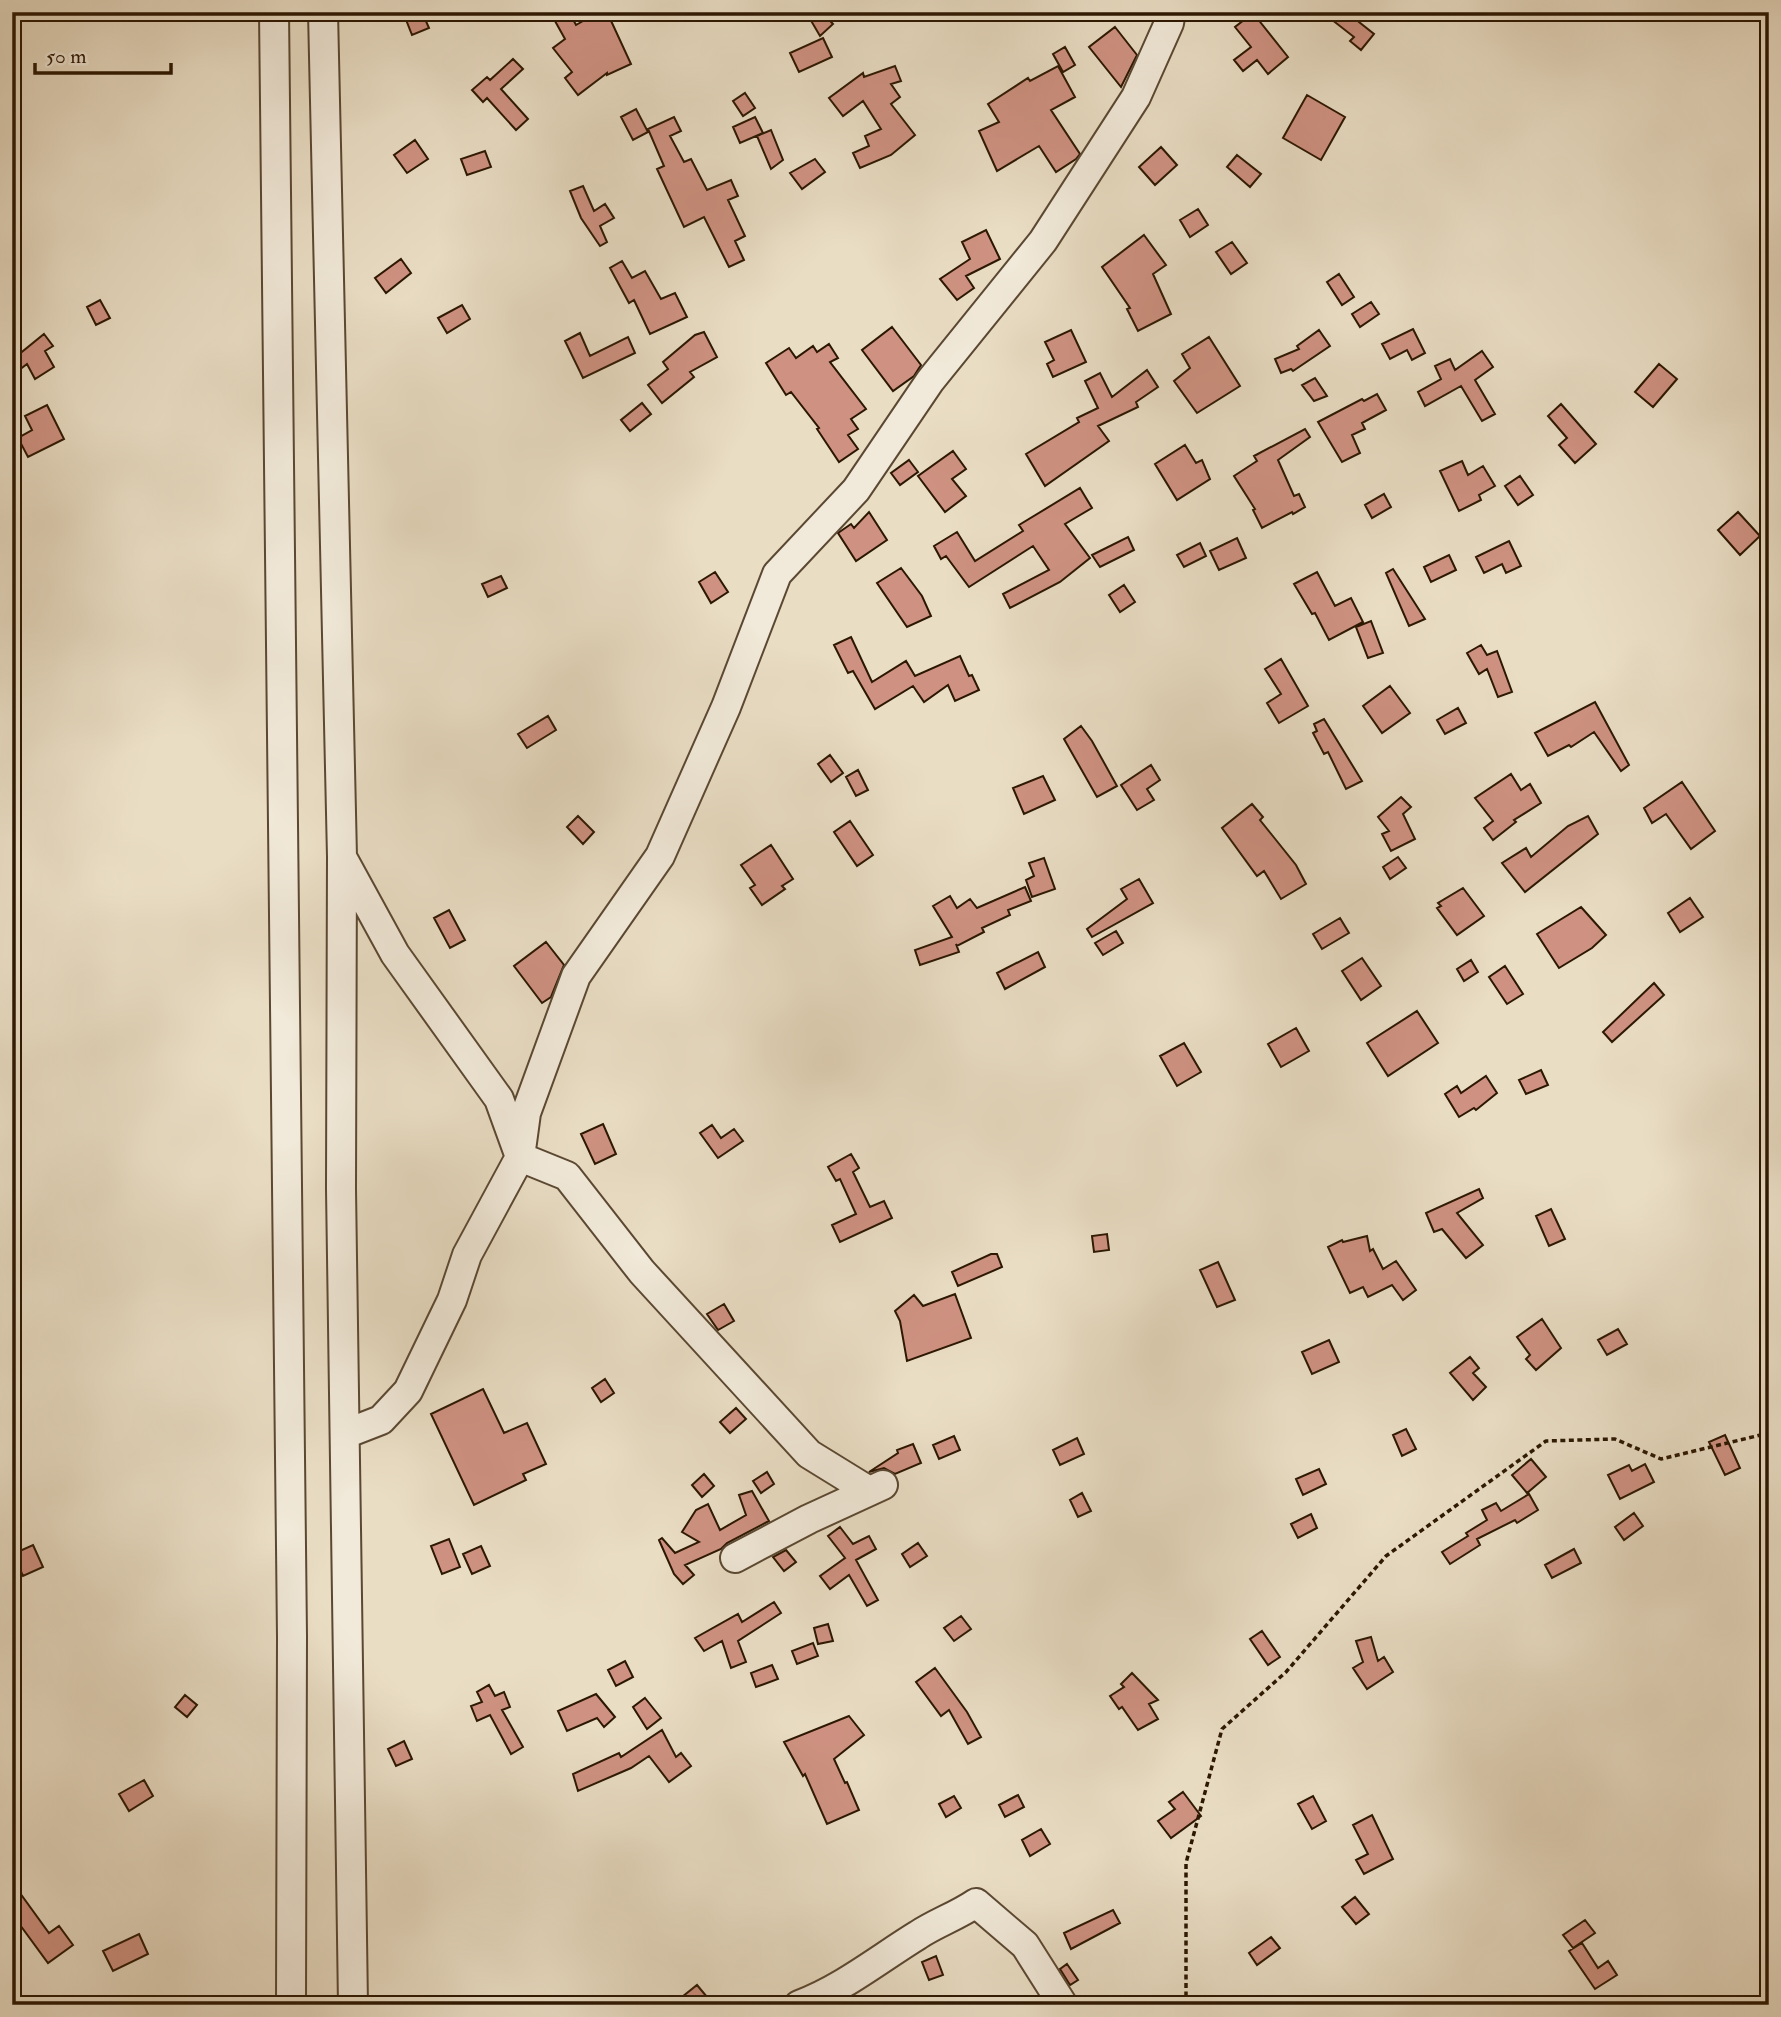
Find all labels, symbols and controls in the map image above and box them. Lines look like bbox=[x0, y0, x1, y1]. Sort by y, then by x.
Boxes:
scale bar bbox=[35, 32, 172, 76]
text: 50 m bbox=[46, 43, 87, 70]

